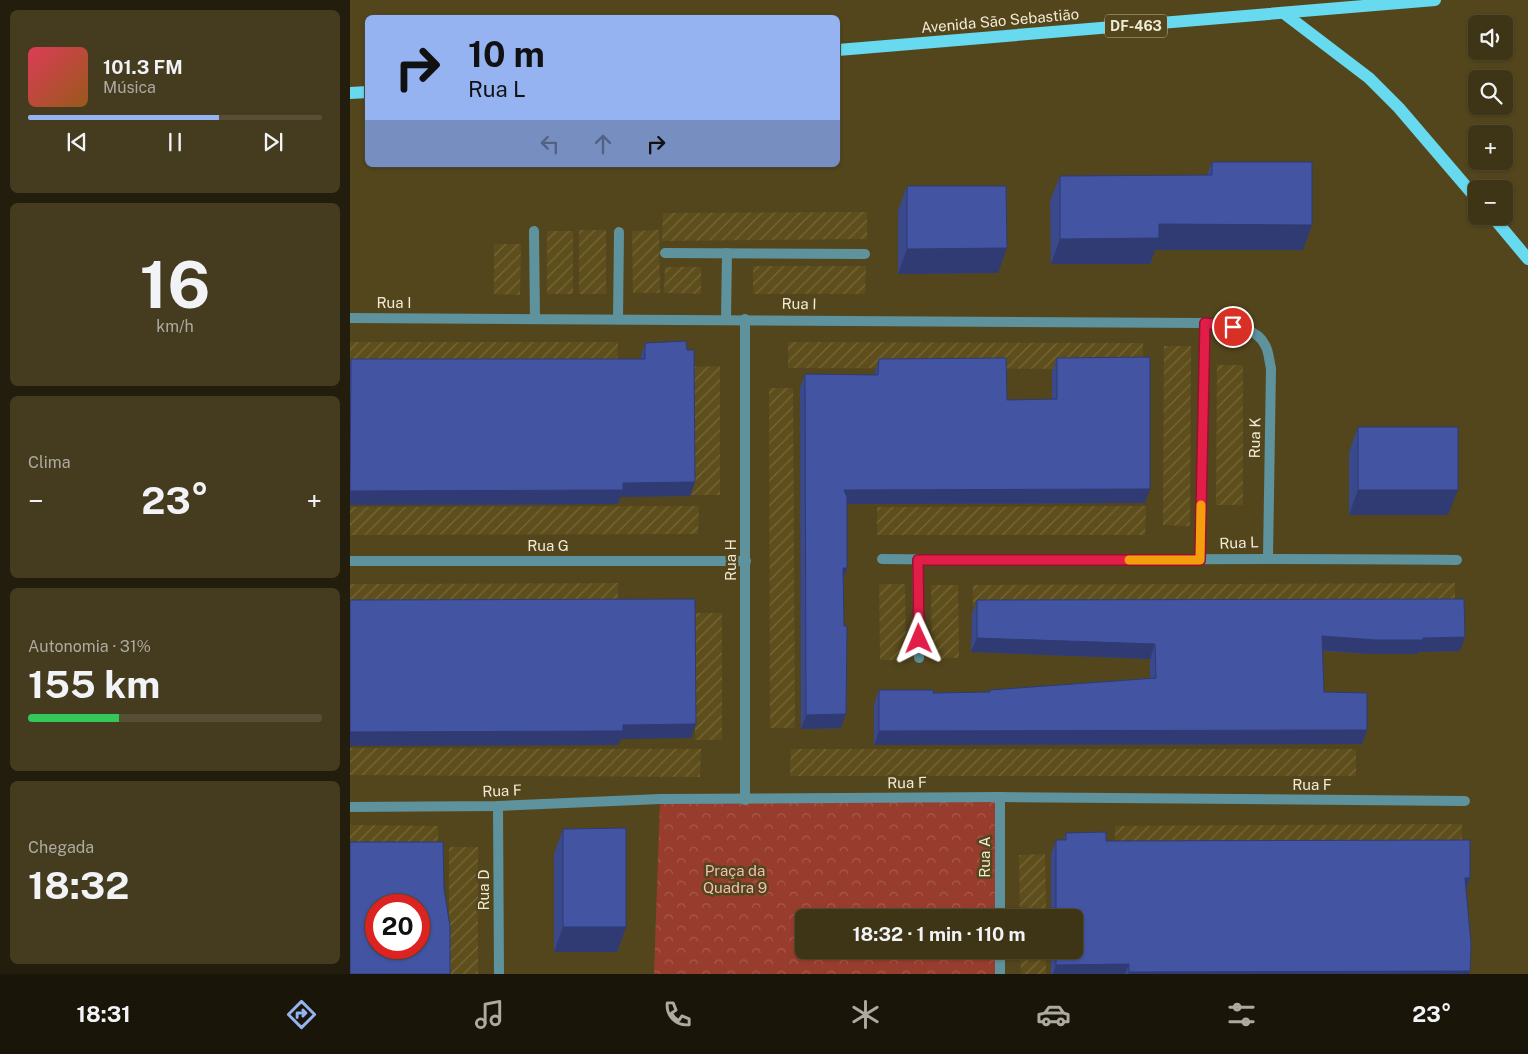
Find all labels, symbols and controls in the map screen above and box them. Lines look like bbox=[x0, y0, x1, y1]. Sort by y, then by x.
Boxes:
street label: Avenida São Sebastião bbox=[920, 5, 1080, 36]
road number: DF-463 bbox=[1105, 15, 1167, 38]
map controls bbox=[1468, 15, 1513, 225]
button: sound bbox=[1468, 15, 1513, 60]
text: 10 m bbox=[468, 34, 545, 75]
icon: right bbox=[385, 35, 450, 100]
text: 101.3 FM bbox=[103, 56, 183, 78]
button: search bbox=[1468, 70, 1513, 115]
text: Rua L bbox=[468, 76, 526, 102]
text: Música bbox=[103, 78, 156, 97]
button: + bbox=[1468, 125, 1513, 170]
icon: previous bbox=[63, 128, 91, 156]
icon: pause bbox=[161, 128, 189, 156]
icon: next bbox=[259, 128, 287, 156]
icon: left bbox=[536, 130, 564, 158]
icon: ahead bbox=[589, 130, 617, 158]
icon: right bbox=[642, 130, 670, 158]
button: − bbox=[1468, 180, 1513, 225]
text: 16 bbox=[140, 246, 210, 323]
street label: Rua I bbox=[377, 294, 411, 311]
street label: Rua I bbox=[781, 295, 817, 312]
pin bbox=[1212, 306, 1254, 348]
icon: arrive bbox=[1219, 313, 1247, 341]
text: km/h bbox=[156, 317, 194, 336]
street label: Rua K bbox=[1246, 417, 1263, 459]
text: Clima bbox=[28, 453, 71, 472]
text: 23° bbox=[141, 478, 209, 523]
text: − bbox=[28, 484, 44, 517]
text: + bbox=[306, 484, 322, 517]
street label: Rua L bbox=[1219, 533, 1259, 552]
street label: Rua G bbox=[527, 537, 569, 554]
street label: Rua H bbox=[722, 539, 739, 581]
position arrow bbox=[892, 612, 944, 664]
text: Autonomia · 31% bbox=[28, 637, 151, 656]
text: 155 km bbox=[28, 662, 160, 707]
street label: Rua F bbox=[887, 774, 927, 791]
street label: Rua F bbox=[1292, 776, 1332, 793]
street label: Rua F bbox=[482, 781, 522, 800]
street label: Rua A bbox=[976, 836, 993, 878]
text: Chegada bbox=[28, 838, 94, 857]
park label: Praça da Quadra 9 bbox=[703, 862, 767, 896]
text: 18:32 bbox=[28, 863, 129, 908]
street label: Rua D bbox=[475, 869, 492, 911]
speed limit sign: 20 bbox=[365, 894, 430, 959]
text: 18:32 · 1 min · 110 m bbox=[852, 923, 1026, 945]
icon: directions bbox=[284, 997, 319, 1032]
icon: music bbox=[472, 997, 507, 1032]
icon: phone bbox=[660, 997, 695, 1032]
icon: climate bbox=[848, 997, 883, 1032]
icon: car bbox=[1036, 997, 1071, 1032]
icon: filters bbox=[1224, 997, 1259, 1032]
text: 18:31 bbox=[77, 1001, 131, 1027]
text: 23° bbox=[1412, 1001, 1451, 1027]

